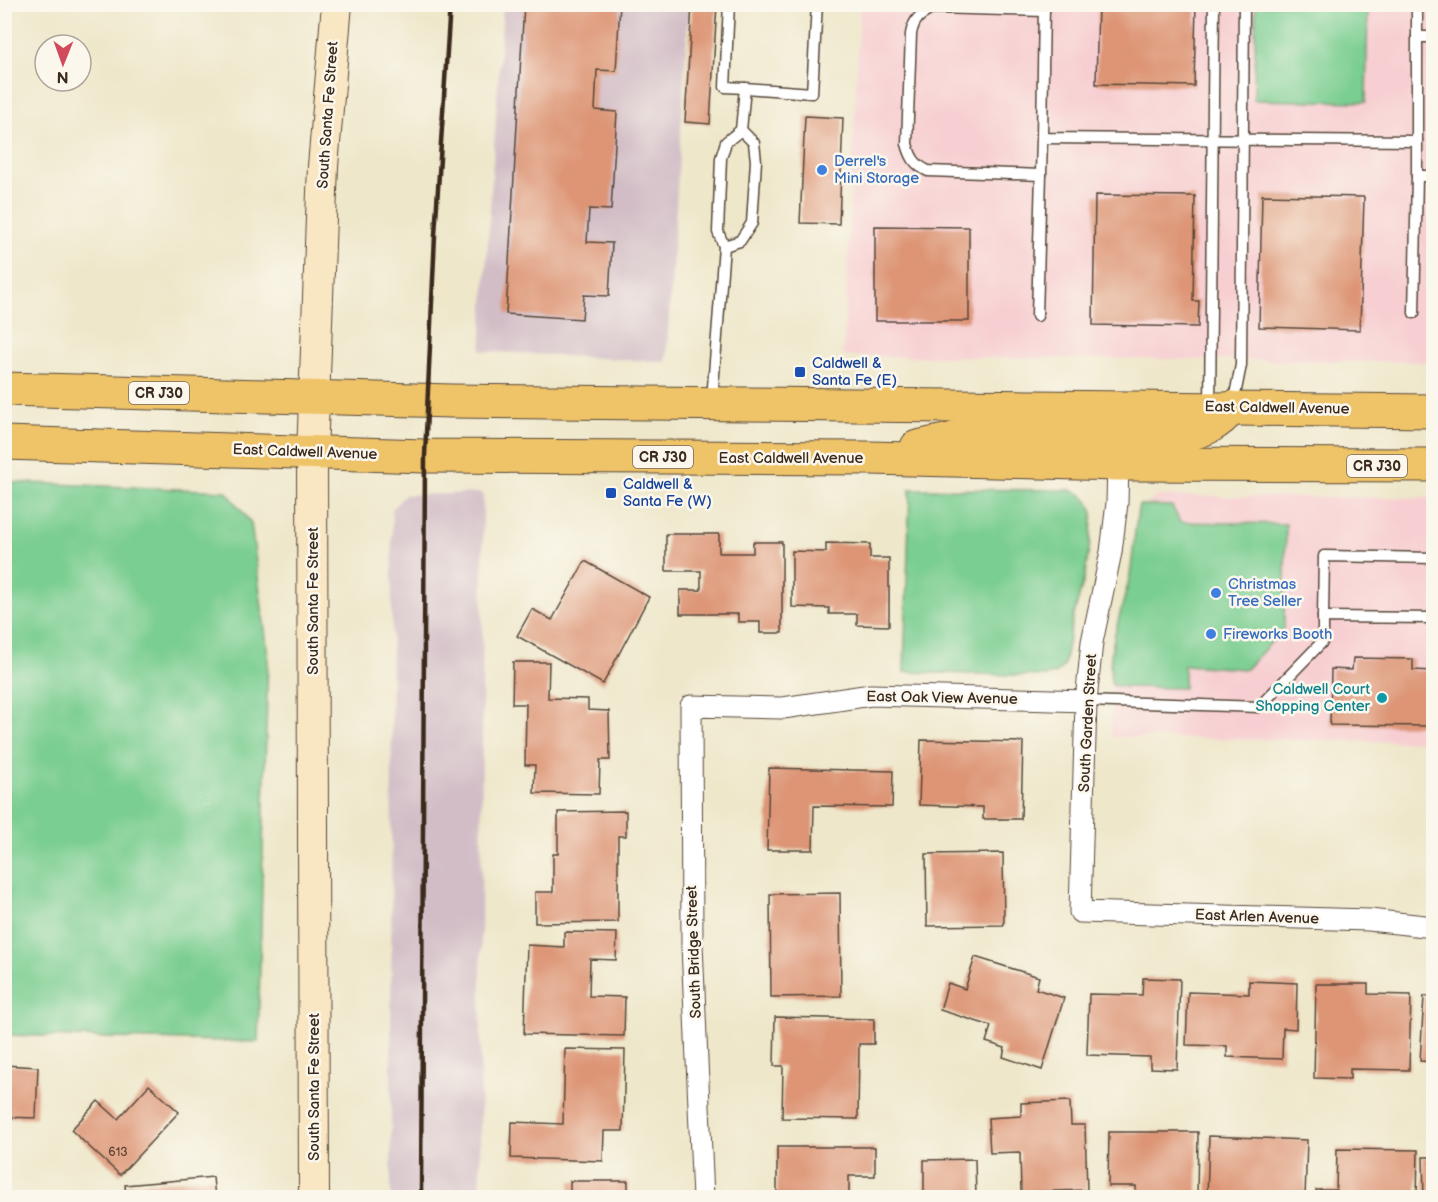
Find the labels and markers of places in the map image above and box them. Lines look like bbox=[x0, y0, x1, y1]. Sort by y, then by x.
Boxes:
place label: Derrel's Mini Storage bbox=[834, 152, 919, 188]
marker: Derrel's Mini Storage bbox=[815, 163, 829, 177]
place label: Caldwell & Santa Fe (E) bbox=[812, 354, 897, 390]
marker: Caldwell & Santa Fe (E) bbox=[793, 365, 807, 379]
place label: Caldwell & Santa Fe (W) bbox=[623, 475, 712, 511]
marker: Caldwell & Santa Fe (W) bbox=[604, 486, 618, 500]
place label: Christmas Tree Seller bbox=[1228, 575, 1302, 611]
marker: Christmas Tree Seller bbox=[1209, 586, 1223, 600]
place label: Fireworks Booth bbox=[1223, 625, 1332, 644]
marker: Fireworks Booth bbox=[1204, 627, 1218, 641]
place label: Caldwell Court Shopping Center bbox=[1256, 680, 1371, 716]
marker: Caldwell Court Shopping Center bbox=[1375, 691, 1389, 705]

